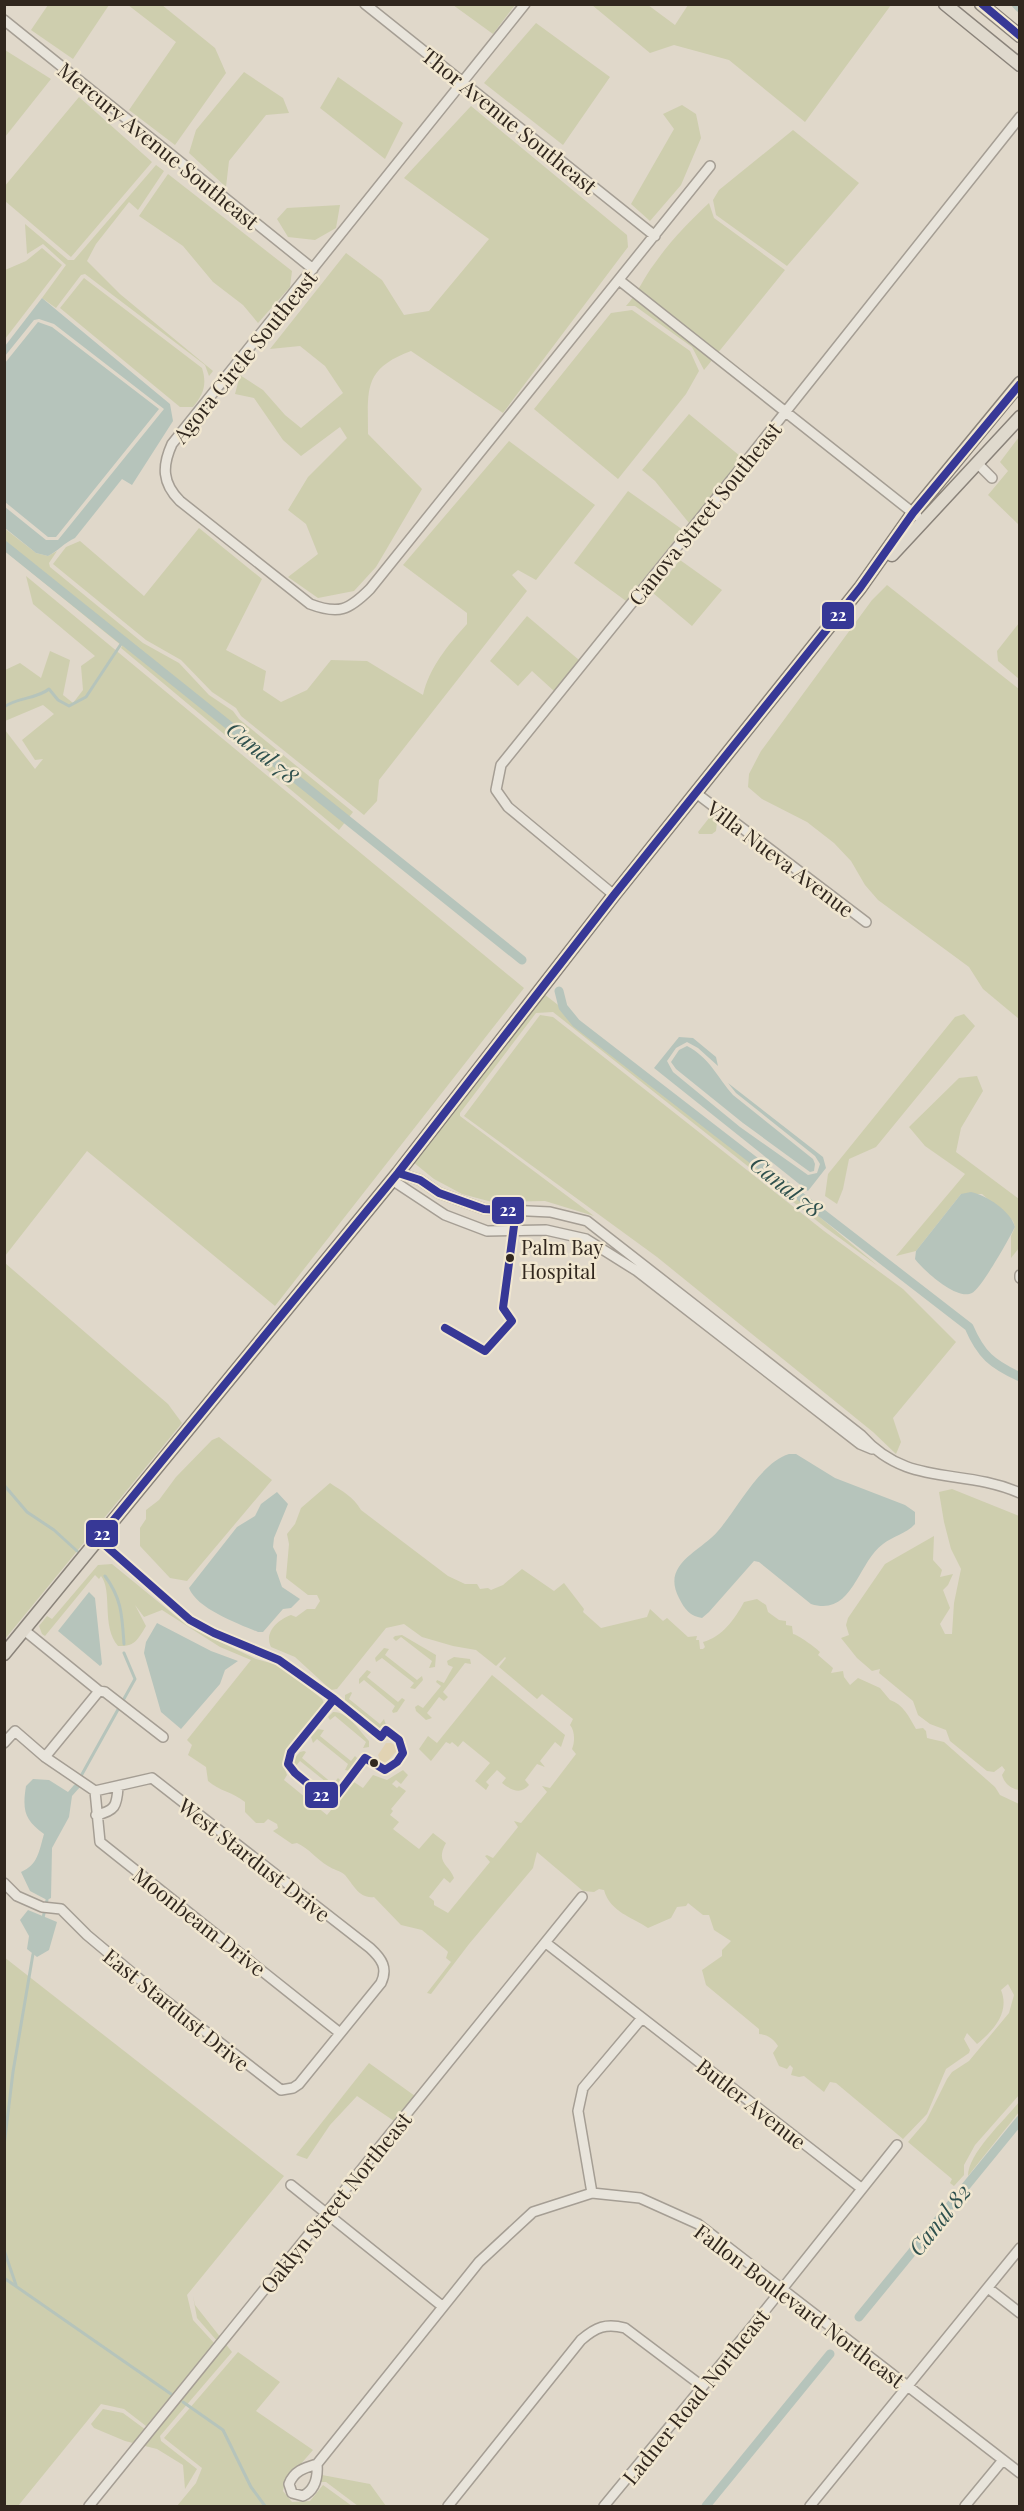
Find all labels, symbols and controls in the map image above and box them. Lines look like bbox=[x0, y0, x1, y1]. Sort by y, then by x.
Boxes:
street label: Thor Avenue Southeast bbox=[417, 41, 604, 200]
street label: Mercury Avenue Southeast bbox=[53, 55, 266, 235]
street label: Agora Circle Southeast bbox=[165, 263, 323, 449]
street label: Canova Street Southeast bbox=[621, 415, 787, 611]
line badge: 22 bbox=[821, 601, 855, 630]
text: 22 bbox=[830, 604, 846, 625]
water label: Canal 78 bbox=[221, 714, 305, 790]
street label: Villa Nueva Avenue bbox=[701, 793, 860, 923]
water label: Canal 78 bbox=[745, 1148, 829, 1224]
line badge: 22 bbox=[491, 1196, 525, 1225]
text: 22 bbox=[500, 1199, 516, 1220]
place label: Palm Bay Hospital bbox=[521, 1233, 603, 1284]
marker: Palm Bay Hospital bbox=[504, 1252, 516, 1264]
line badge: 22 bbox=[85, 1519, 119, 1548]
text: 22 bbox=[94, 1523, 110, 1544]
unlabelled marker bbox=[368, 1757, 380, 1769]
line badge: 22 bbox=[304, 1781, 339, 1809]
text: 22 bbox=[313, 1784, 329, 1805]
street label: West Stardust Drive bbox=[172, 1790, 337, 1927]
street label: Moonbeam Drive bbox=[128, 1860, 272, 1982]
street label: East Stardust Drive bbox=[98, 1941, 256, 2077]
street label: Butler Avenue bbox=[691, 2051, 813, 2155]
street label: Oaklyn Street Northeast bbox=[253, 2105, 417, 2298]
water label: Canal 82 bbox=[901, 2177, 977, 2261]
street label: Fallon Boulevard Northeast bbox=[689, 2217, 911, 2394]
street label: Ladner Road Northeast bbox=[615, 2302, 775, 2490]

